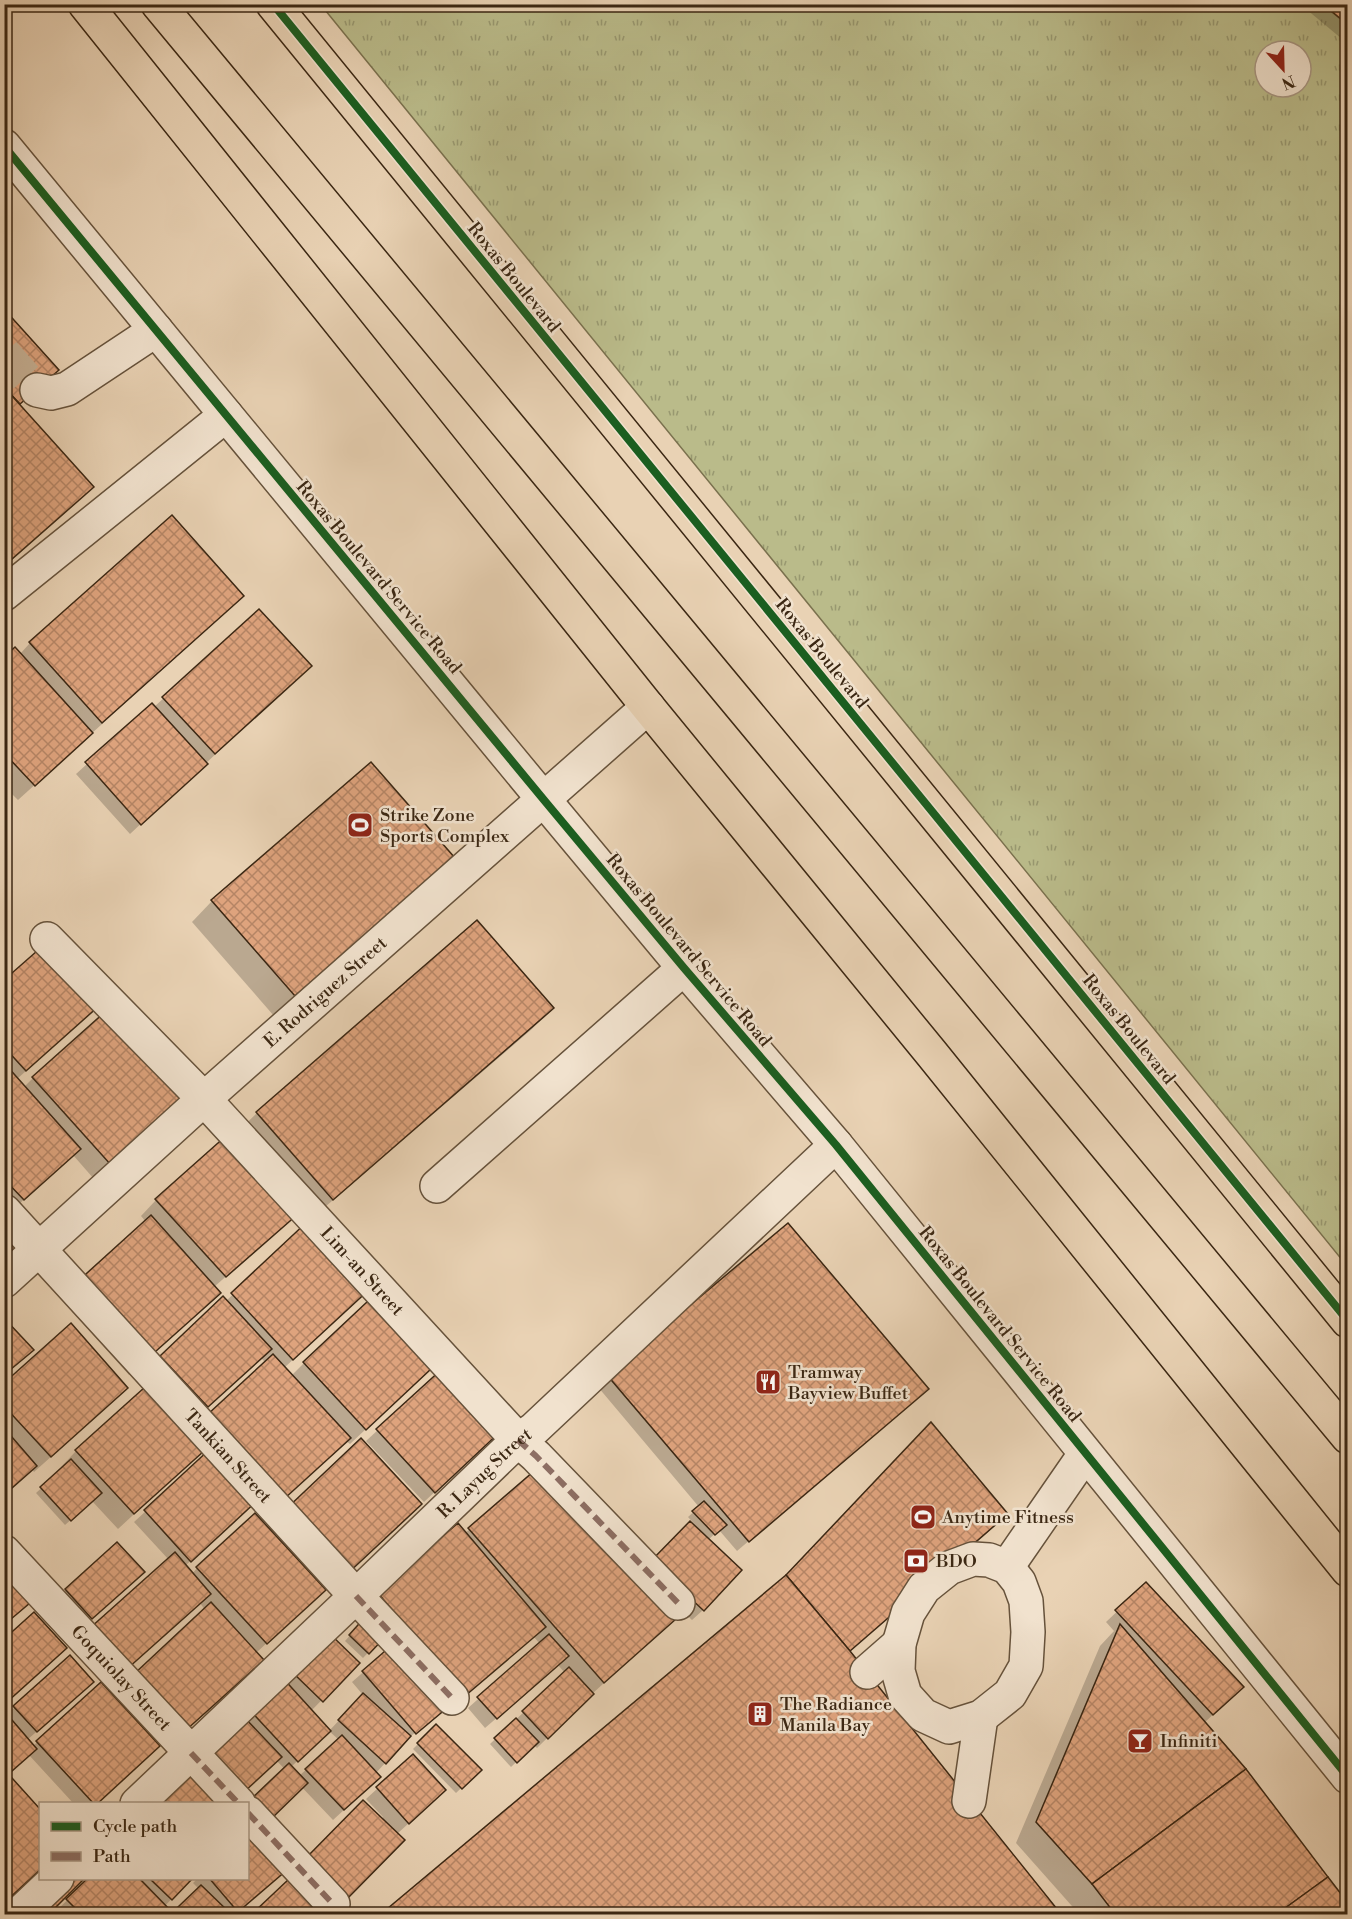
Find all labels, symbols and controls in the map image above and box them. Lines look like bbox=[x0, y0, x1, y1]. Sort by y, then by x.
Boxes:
north arrow bbox=[1253, 39, 1313, 99]
text: N bbox=[1278, 70, 1298, 94]
street label: Roxas Boulevard bbox=[462, 217, 566, 338]
street label: Roxas Boulevard Service Road bbox=[291, 476, 467, 679]
street label: Roxas Boulevard bbox=[770, 593, 874, 714]
place label: Strike Zone Sports Complex bbox=[380, 804, 510, 848]
sports icon: Strike Zone Sports Complex bbox=[345, 810, 375, 840]
street label: Roxas Boulevard Service Road bbox=[601, 849, 777, 1052]
street label: E. Rodriguez Street bbox=[259, 931, 392, 1053]
street label: Roxas Boulevard bbox=[1077, 969, 1181, 1090]
street label: Lim-an Street bbox=[315, 1222, 409, 1321]
street label: Roxas Boulevard Service Road bbox=[913, 1222, 1086, 1428]
place label: Tramway Bayview Buffet bbox=[787, 1361, 909, 1405]
restaurant icon: Tramway Bayview Buffet bbox=[753, 1367, 783, 1397]
street label: Tankian Street bbox=[179, 1405, 277, 1509]
street label: R. Layug Street bbox=[433, 1423, 537, 1524]
sports icon: Anytime Fitness bbox=[908, 1502, 938, 1532]
place label: Anytime Fitness bbox=[941, 1506, 1074, 1529]
bank icon: BDO bbox=[901, 1546, 931, 1576]
place label: BDO bbox=[935, 1550, 977, 1573]
street label: Goquiolay Street bbox=[66, 1620, 176, 1736]
place label: The Radiance Manila Bay bbox=[780, 1693, 892, 1737]
building icon: The Radiance Manila Bay bbox=[745, 1699, 775, 1729]
bar icon: Infiniti bbox=[1125, 1726, 1155, 1756]
place label: Infiniti bbox=[1160, 1730, 1217, 1753]
legend bbox=[39, 1802, 249, 1880]
text: Cycle path bbox=[93, 1815, 177, 1838]
text: Path bbox=[93, 1845, 131, 1868]

